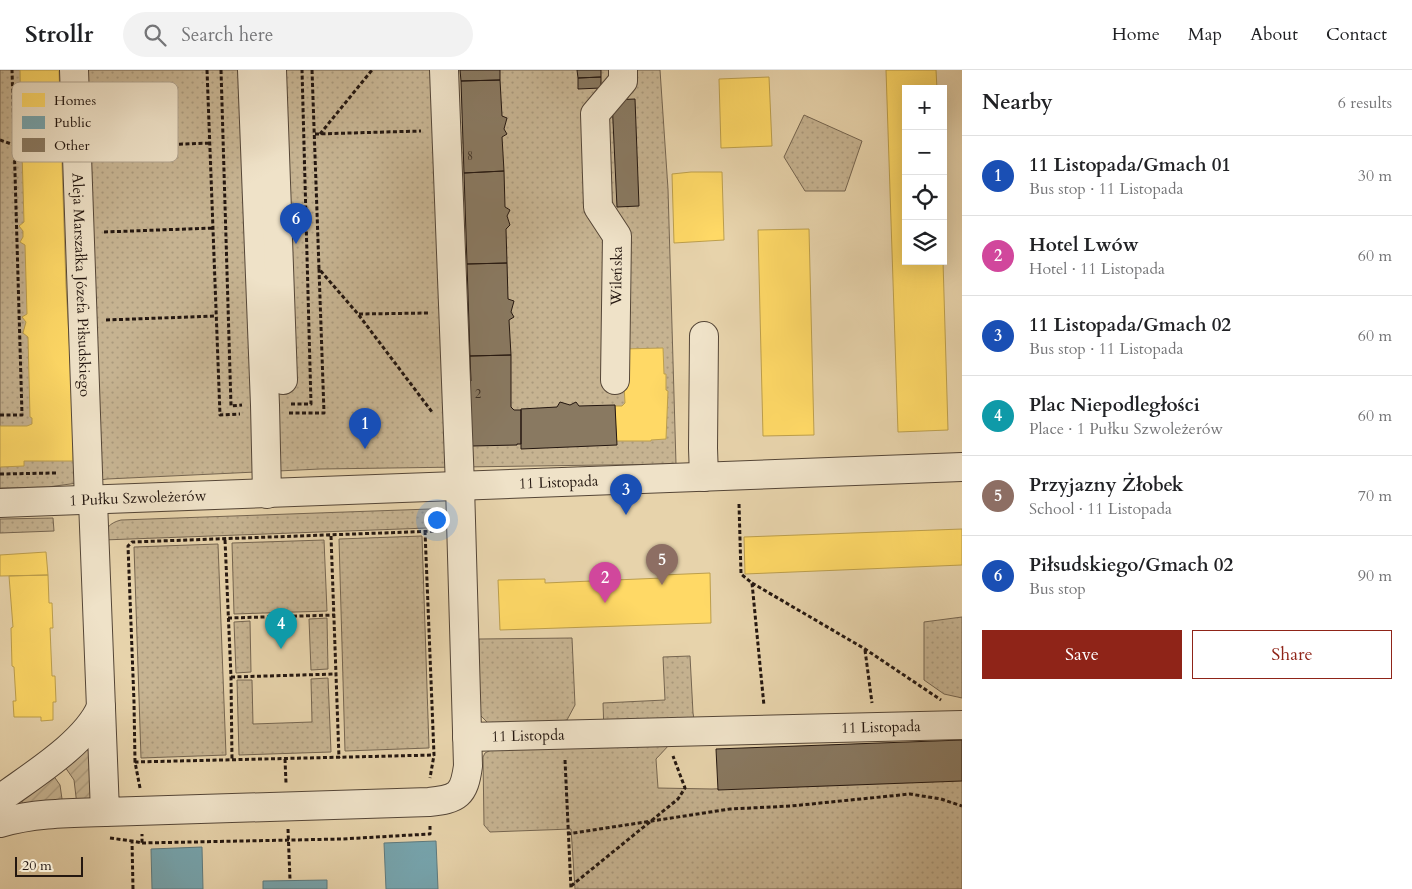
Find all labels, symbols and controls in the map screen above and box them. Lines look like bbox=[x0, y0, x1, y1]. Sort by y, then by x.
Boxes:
search box bbox=[123, 12, 473, 57]
text: Strollr bbox=[25, 18, 93, 51]
icon: search bbox=[141, 21, 169, 49]
text: Search here bbox=[181, 22, 273, 48]
text: Home bbox=[1112, 22, 1160, 47]
text: Map bbox=[1188, 22, 1222, 47]
text: About bbox=[1250, 22, 1298, 47]
text: Contact bbox=[1326, 22, 1387, 47]
legend bbox=[12, 82, 178, 162]
map controls bbox=[902, 85, 947, 265]
button: + bbox=[902, 85, 947, 130]
text: Nearby bbox=[982, 88, 1053, 117]
text: Homes bbox=[54, 91, 96, 110]
text: 6 results bbox=[1338, 92, 1392, 114]
text: Public bbox=[54, 113, 91, 132]
button: − bbox=[902, 130, 947, 175]
text: Other bbox=[54, 136, 91, 155]
house number: 8 bbox=[467, 148, 473, 164]
text: 11 Listopada/Gmach 01 bbox=[1029, 152, 1231, 178]
text: 1 bbox=[994, 165, 1002, 187]
text: 30 m bbox=[1358, 165, 1392, 187]
street label: Aleja Marszałka Józefa Piłsudskiego bbox=[68, 173, 95, 397]
button: locate bbox=[902, 175, 947, 220]
text: Bus stop · 11 Listopada bbox=[1029, 178, 1183, 200]
pin: 6 bbox=[280, 203, 312, 244]
button: layers bbox=[902, 220, 947, 265]
text: Hotel Lwów bbox=[1029, 232, 1139, 258]
text: 2 bbox=[994, 245, 1002, 267]
text: 60 m bbox=[1358, 245, 1392, 267]
street label: Wileńska bbox=[606, 246, 627, 307]
text: Hotel · 11 Listopada bbox=[1029, 258, 1165, 280]
text: 11 Listopada/Gmach 02 bbox=[1029, 312, 1231, 338]
text: 3 bbox=[994, 325, 1002, 347]
text: 60 m bbox=[1358, 325, 1392, 347]
text: Bus stop · 11 Listopada bbox=[1029, 338, 1183, 360]
house number: 2 bbox=[475, 386, 481, 402]
text: Plac Niepodległości bbox=[1029, 392, 1200, 418]
text: 4 bbox=[994, 405, 1002, 427]
text: 60 m bbox=[1358, 405, 1392, 427]
pin: 1 bbox=[349, 408, 381, 449]
text: Place · 1 Pułku Szwoleżerów bbox=[1029, 418, 1223, 440]
street label: 11 Listopada bbox=[518, 471, 599, 494]
text: Przyjazny Żłobek bbox=[1029, 472, 1184, 498]
pin: 3 bbox=[610, 474, 642, 515]
street label: 1 Pułku Szwoleżerów bbox=[69, 485, 207, 510]
text: 5 bbox=[994, 485, 1002, 507]
text: 70 m bbox=[1358, 485, 1392, 507]
text: School · 11 Listopada bbox=[1029, 498, 1172, 520]
your location bbox=[424, 507, 450, 533]
pin: 5 bbox=[646, 544, 678, 585]
text: Piłsudskiego/Gmach 02 bbox=[1029, 552, 1233, 578]
pin: 2 bbox=[589, 562, 621, 603]
text: 6 bbox=[994, 565, 1002, 587]
text: 90 m bbox=[1358, 565, 1392, 587]
text: Bus stop bbox=[1029, 578, 1086, 600]
pin: 4 bbox=[265, 608, 297, 649]
button: Save bbox=[982, 630, 1182, 679]
button: Share bbox=[1192, 630, 1392, 679]
street label: 11 Listopada bbox=[841, 716, 921, 738]
street label: 11 Listopda bbox=[491, 725, 565, 746]
scale bar bbox=[15, 854, 82, 877]
text: 20 m bbox=[22, 856, 52, 875]

